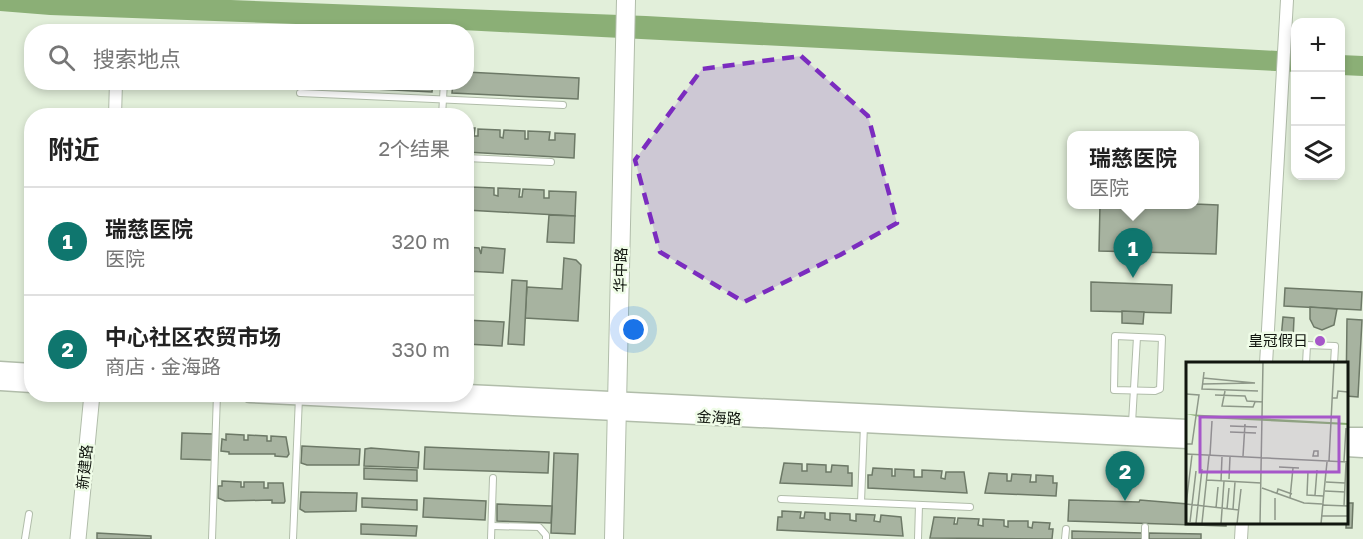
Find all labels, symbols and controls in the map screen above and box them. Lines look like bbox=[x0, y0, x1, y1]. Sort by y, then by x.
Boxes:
map controls bbox=[1291, 18, 1345, 180]
button: + bbox=[1291, 18, 1345, 72]
search box bbox=[24, 24, 474, 90]
icon: search bbox=[45, 41, 78, 74]
text: 搜索地点 bbox=[93, 45, 181, 72]
button: − bbox=[1291, 72, 1345, 126]
button: layers bbox=[1291, 126, 1345, 180]
popup bbox=[1067, 131, 1199, 209]
text: 附近 bbox=[48, 134, 100, 165]
text: 2个结果 bbox=[378, 136, 450, 160]
text: 瑞慈医院 bbox=[1089, 144, 1177, 171]
text: 医院 bbox=[1089, 175, 1129, 199]
text: 瑞慈医院 bbox=[105, 215, 193, 242]
pin: 1 bbox=[1114, 228, 1152, 278]
text: 1 bbox=[62, 229, 73, 253]
text: 320 m bbox=[392, 229, 450, 253]
text: 医院 bbox=[105, 246, 145, 270]
street label: 华中路 bbox=[611, 247, 629, 293]
your location bbox=[619, 315, 648, 344]
text: 中心社区农贸市场 bbox=[105, 323, 281, 350]
place label: 皇冠假日 bbox=[1248, 331, 1308, 349]
marker: 皇冠假日 bbox=[1313, 334, 1327, 348]
text: 2 bbox=[61, 337, 74, 361]
text: 330 m bbox=[392, 337, 450, 361]
text: 商店 · 金海路 bbox=[105, 354, 221, 378]
inset map bbox=[1186, 362, 1348, 524]
street label: 金海路 bbox=[696, 407, 742, 427]
street label: 新建路 bbox=[73, 444, 95, 490]
pin: 2 bbox=[1106, 452, 1144, 501]

